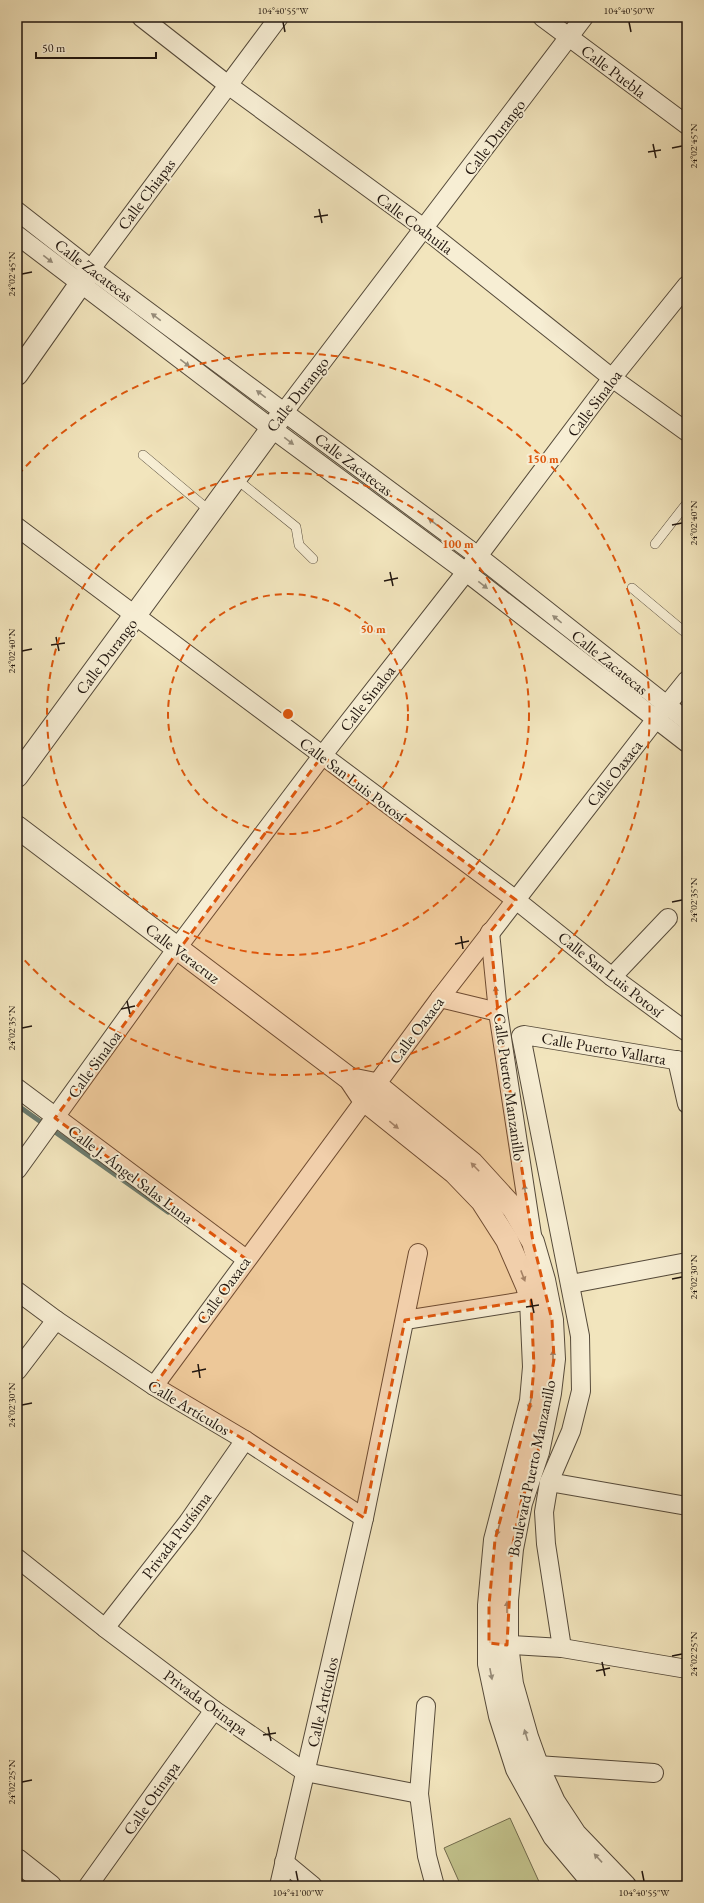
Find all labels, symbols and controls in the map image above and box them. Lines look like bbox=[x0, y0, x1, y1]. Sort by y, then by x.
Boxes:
text: 104°40'55"W bbox=[258, 4, 309, 17]
text: 104°40'50"W bbox=[604, 4, 655, 17]
scale bar bbox=[36, 34, 156, 60]
text: 50 m bbox=[42, 40, 66, 56]
street label: Calle Puebla bbox=[577, 40, 651, 103]
street label: Calle Durango bbox=[459, 95, 530, 180]
text: 24°02'45"N bbox=[687, 123, 700, 168]
street label: Calle Chiapas bbox=[113, 154, 180, 234]
street label: Calle Coahuila bbox=[372, 188, 458, 260]
street label: Calle Zacatecas bbox=[50, 234, 137, 307]
text: 24°02'45"N bbox=[5, 251, 18, 296]
one-way arrow bbox=[42, 254, 53, 263]
one-way arrow bbox=[151, 313, 162, 321]
street label: Calle Durango bbox=[261, 352, 334, 436]
one-way arrow bbox=[179, 359, 190, 367]
street label: Calle Sinaloa bbox=[562, 365, 627, 441]
one-way arrow bbox=[256, 391, 266, 399]
street label: Calle Zacatecas bbox=[310, 428, 397, 501]
one-way arrow bbox=[283, 437, 294, 445]
text: 150 m bbox=[527, 451, 559, 467]
text: 24°02'40"N bbox=[687, 500, 700, 545]
one-way arrow bbox=[427, 518, 438, 526]
text: 100 m bbox=[442, 536, 474, 552]
one-way arrow bbox=[477, 581, 488, 590]
street label: Calle Durango bbox=[71, 614, 142, 699]
one-way arrow bbox=[552, 615, 563, 624]
text: 50 m bbox=[360, 621, 386, 637]
street label: Calle Zacatecas bbox=[567, 625, 652, 700]
text: 24°02'40"N bbox=[5, 628, 18, 673]
street label: Calle Sinaloa bbox=[335, 660, 400, 736]
centre of rings bbox=[281, 707, 295, 721]
street label: Calle San Luis Potosí bbox=[295, 732, 410, 826]
street label: Calle Oaxaca bbox=[582, 735, 647, 811]
text: 24°02'35"N bbox=[687, 877, 700, 922]
street label: Calle Veracruz bbox=[141, 919, 224, 988]
street label: Calle San Luis Potosí bbox=[554, 927, 668, 1022]
one-way arrow bbox=[493, 986, 499, 998]
street label: Calle Oaxaca bbox=[384, 992, 449, 1068]
text: 24°02'35"N bbox=[5, 1005, 18, 1050]
street label: Calle Puerto Manzanillo bbox=[489, 1012, 530, 1162]
street label: Calle Sinaloa bbox=[63, 1026, 126, 1102]
street label: Calle Puerto Vallarta bbox=[540, 1027, 668, 1070]
street label: Calle J. Ángel Salas Luna bbox=[64, 1120, 198, 1229]
one-way arrow bbox=[389, 1120, 400, 1129]
one-way arrow bbox=[470, 1162, 480, 1172]
one-way arrow bbox=[522, 1183, 528, 1196]
street label: Calle Oaxaca bbox=[192, 1252, 256, 1328]
text: 24°02'30"N bbox=[687, 1254, 700, 1299]
one-way arrow bbox=[521, 1270, 527, 1282]
one-way arrow bbox=[550, 1349, 556, 1362]
street label: Calle Artículos bbox=[144, 1375, 234, 1440]
street label: Boulevard Puerto Manzanillo bbox=[503, 1378, 560, 1558]
text: 24°02'30"N bbox=[5, 1382, 18, 1427]
one-way arrow bbox=[526, 1398, 532, 1411]
street label: Privada Purísima bbox=[137, 1487, 216, 1583]
one-way arrow bbox=[494, 1524, 500, 1537]
one-way arrow bbox=[504, 1600, 510, 1613]
text: 24°02'25"N bbox=[687, 1631, 700, 1676]
street label: Calle Artículos bbox=[302, 1655, 343, 1749]
street label: Privada Otinapa bbox=[159, 1665, 253, 1740]
one-way arrow bbox=[489, 1667, 495, 1680]
one-way arrow bbox=[523, 1729, 529, 1741]
street label: Calle Otinapa bbox=[118, 1757, 185, 1839]
text: 24°02'25"N bbox=[5, 1759, 18, 1804]
one-way arrow bbox=[593, 1853, 603, 1863]
text: 104°41'00"W bbox=[273, 1886, 324, 1899]
text: 104°40'55"W bbox=[619, 1886, 670, 1899]

